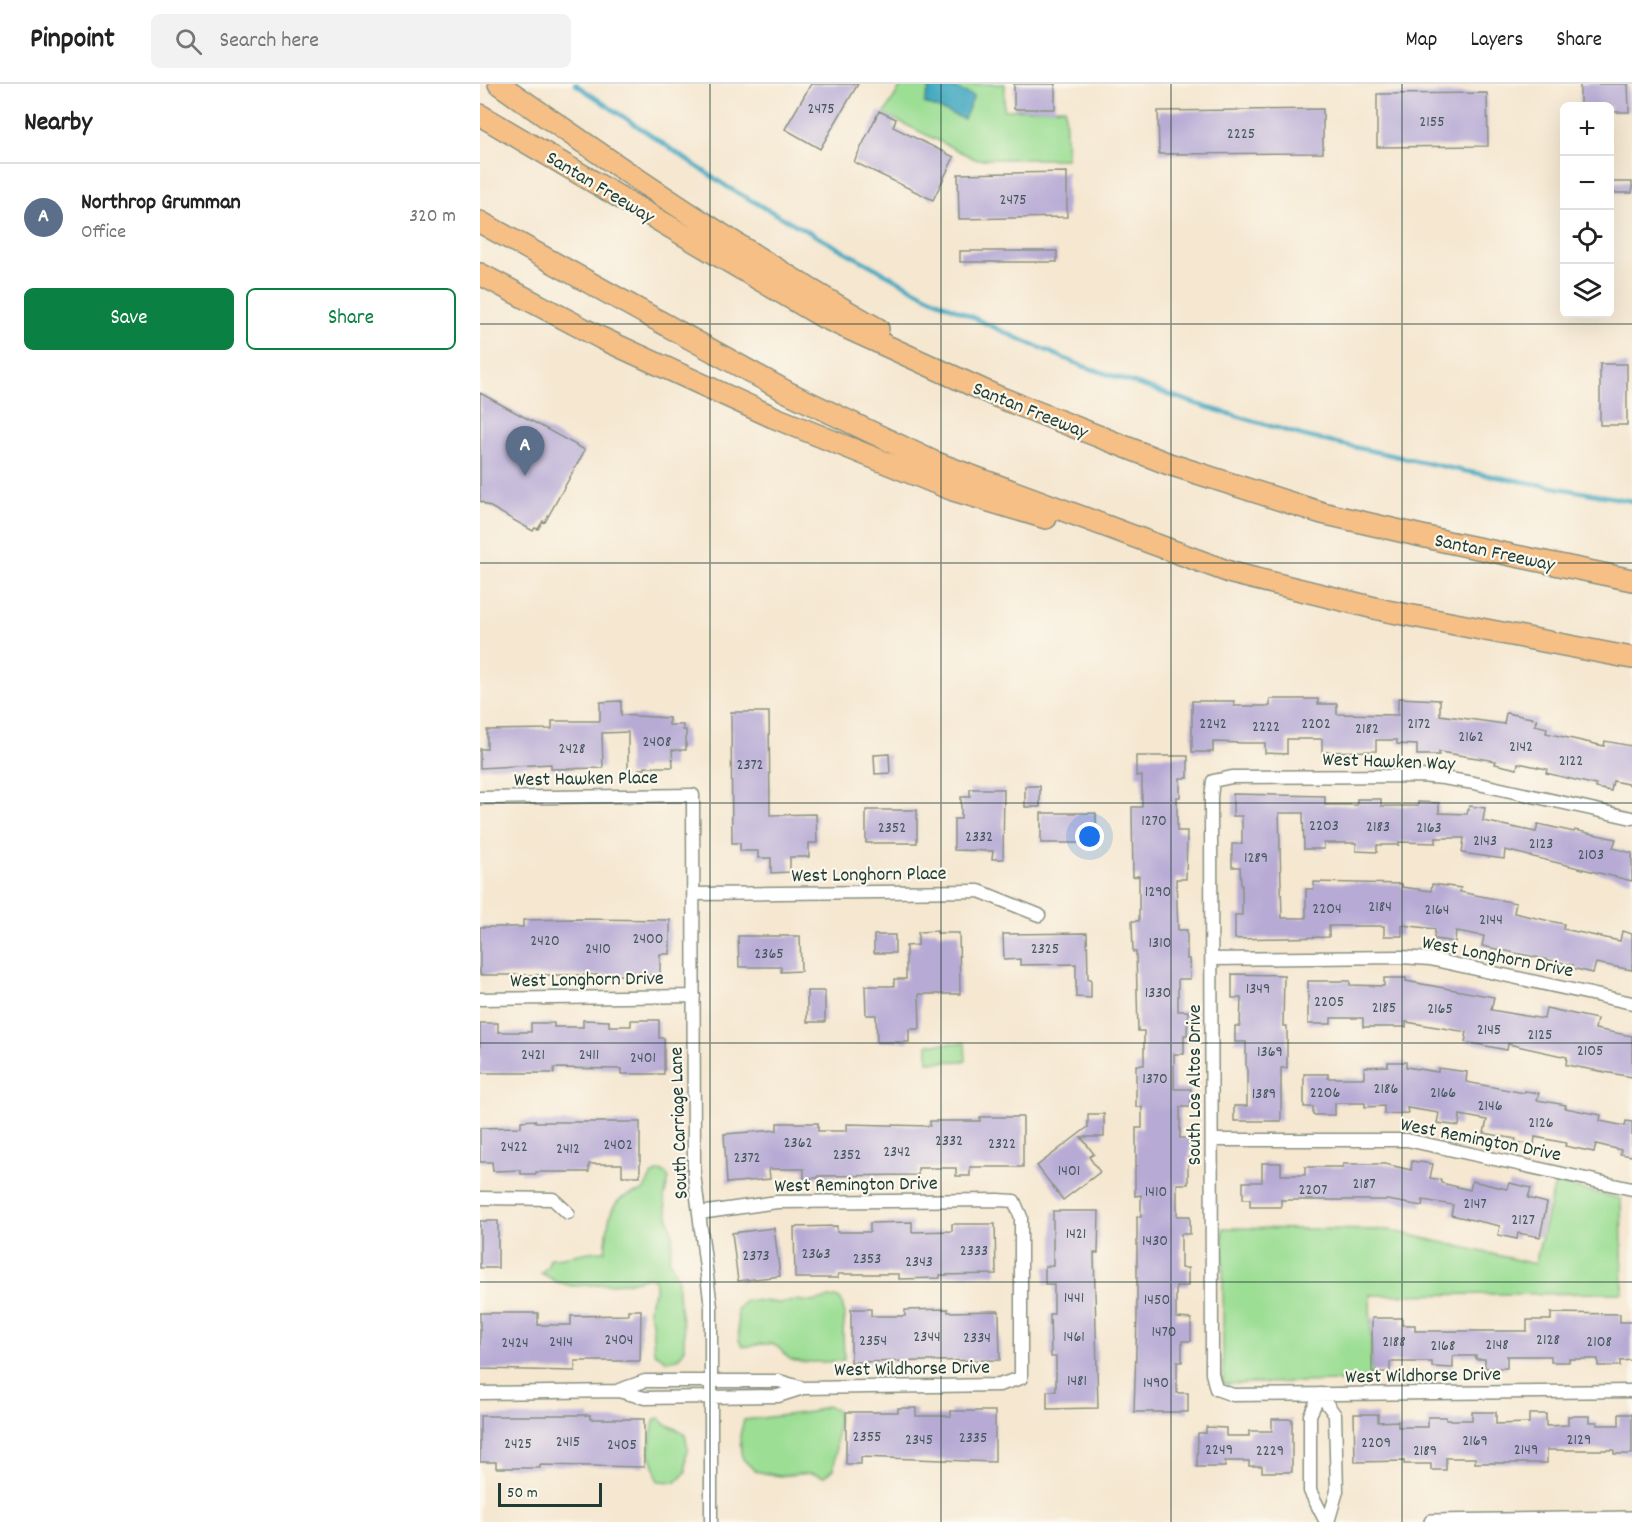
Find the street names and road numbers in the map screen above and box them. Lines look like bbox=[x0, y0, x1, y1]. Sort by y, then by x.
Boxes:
street label: Santan Freeway bbox=[540, 145, 660, 233]
street label: Santan Freeway bbox=[968, 376, 1093, 448]
street label: Santan Freeway bbox=[1432, 528, 1558, 581]
street label: West Hawken Way bbox=[1322, 747, 1457, 779]
street label: West Hawken Place bbox=[514, 765, 659, 795]
street label: West Longhorn Place bbox=[791, 861, 947, 891]
street label: West Longhorn Drive bbox=[1419, 930, 1576, 986]
street label: West Longhorn Drive bbox=[510, 966, 664, 996]
street label: South Los Altos Drive bbox=[1182, 1004, 1210, 1166]
street label: South Carriage Lane bbox=[663, 1046, 697, 1200]
street label: West Remington Drive bbox=[1398, 1112, 1563, 1170]
street label: West Remington Drive bbox=[774, 1171, 938, 1201]
street label: West Wildhorse Drive bbox=[834, 1355, 990, 1385]
street label: West Wildhorse Drive bbox=[1345, 1362, 1501, 1392]

